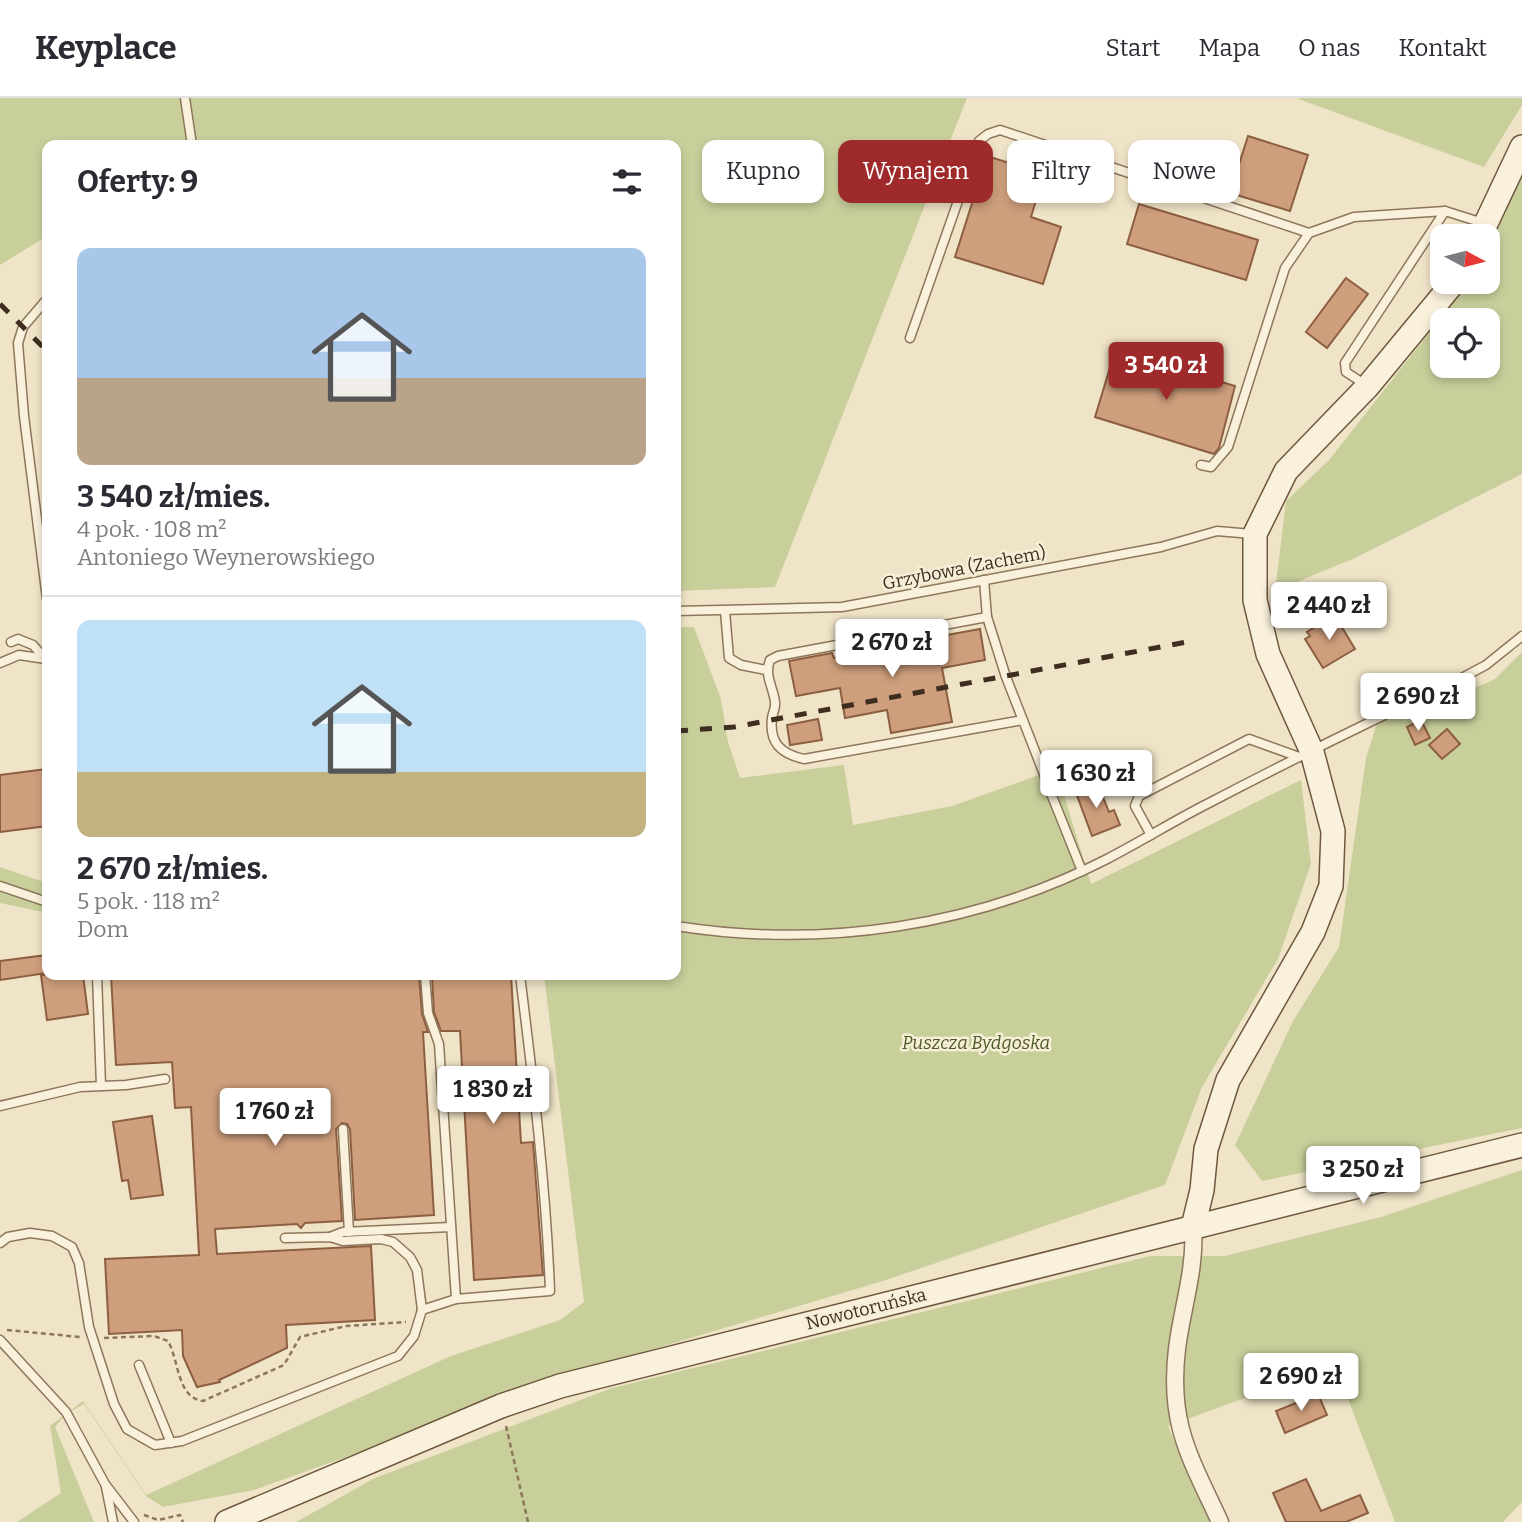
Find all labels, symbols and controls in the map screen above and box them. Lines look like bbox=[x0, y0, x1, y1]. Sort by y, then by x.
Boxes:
text: Keyplace bbox=[35, 28, 177, 68]
text: Start bbox=[1106, 34, 1161, 62]
text: Mapa bbox=[1199, 34, 1260, 62]
text: O nas bbox=[1298, 34, 1361, 62]
text: Kontakt bbox=[1399, 34, 1487, 62]
chip: Kupno bbox=[702, 140, 824, 203]
chip: Wynajem bbox=[838, 140, 993, 203]
chip: Filtry bbox=[1007, 140, 1114, 203]
chip: Nowe bbox=[1128, 140, 1240, 203]
icon: filters bbox=[608, 163, 646, 201]
text: Oferty: 9 bbox=[77, 164, 198, 200]
north arrow bbox=[1430, 224, 1500, 294]
map controls bbox=[1430, 224, 1500, 378]
icon: home bbox=[299, 294, 425, 420]
button: locate bbox=[1430, 308, 1500, 378]
pin: 3 540 zł bbox=[1094, 342, 1238, 402]
text: 3 540 zł bbox=[1125, 351, 1207, 379]
text: 3 540 zł/mies. bbox=[77, 479, 270, 515]
text: 4 pok. · 108 m² bbox=[77, 515, 227, 543]
street label: Grzybowa (Zachem) bbox=[880, 541, 1048, 595]
text: Antoniego Weynerowskiego bbox=[77, 543, 375, 571]
pin: 2 440 zł bbox=[1257, 582, 1401, 642]
text: 2 440 zł bbox=[1287, 591, 1371, 619]
pin: 2 670 zł bbox=[820, 620, 964, 679]
text: 2 670 zł bbox=[851, 628, 933, 656]
icon: home bbox=[299, 666, 425, 792]
pin: 2 690 zł bbox=[1346, 674, 1490, 733]
text: 2 690 zł bbox=[1376, 682, 1460, 710]
pin: 1 630 zł bbox=[1024, 750, 1168, 810]
text: 1 630 zł bbox=[1056, 759, 1136, 787]
text: 2 670 zł/mies. bbox=[77, 851, 268, 887]
text: 5 pok. · 118 m² bbox=[77, 887, 220, 915]
text: Dom bbox=[77, 915, 129, 943]
park label: Puszcza Bydgoska bbox=[902, 1032, 1050, 1054]
pin: 1 830 zł bbox=[421, 1066, 565, 1126]
text: 1 830 zł bbox=[453, 1075, 533, 1103]
pin: 1 760 zł bbox=[203, 1088, 347, 1148]
text: 1 760 zł bbox=[236, 1097, 314, 1125]
pin: 3 250 zł bbox=[1291, 1146, 1435, 1206]
text: 3 250 zł bbox=[1322, 1155, 1404, 1183]
street label: Nowotoruńska bbox=[803, 1283, 929, 1335]
pin: 2 690 zł bbox=[1229, 1354, 1373, 1413]
text: 2 690 zł bbox=[1259, 1362, 1343, 1390]

